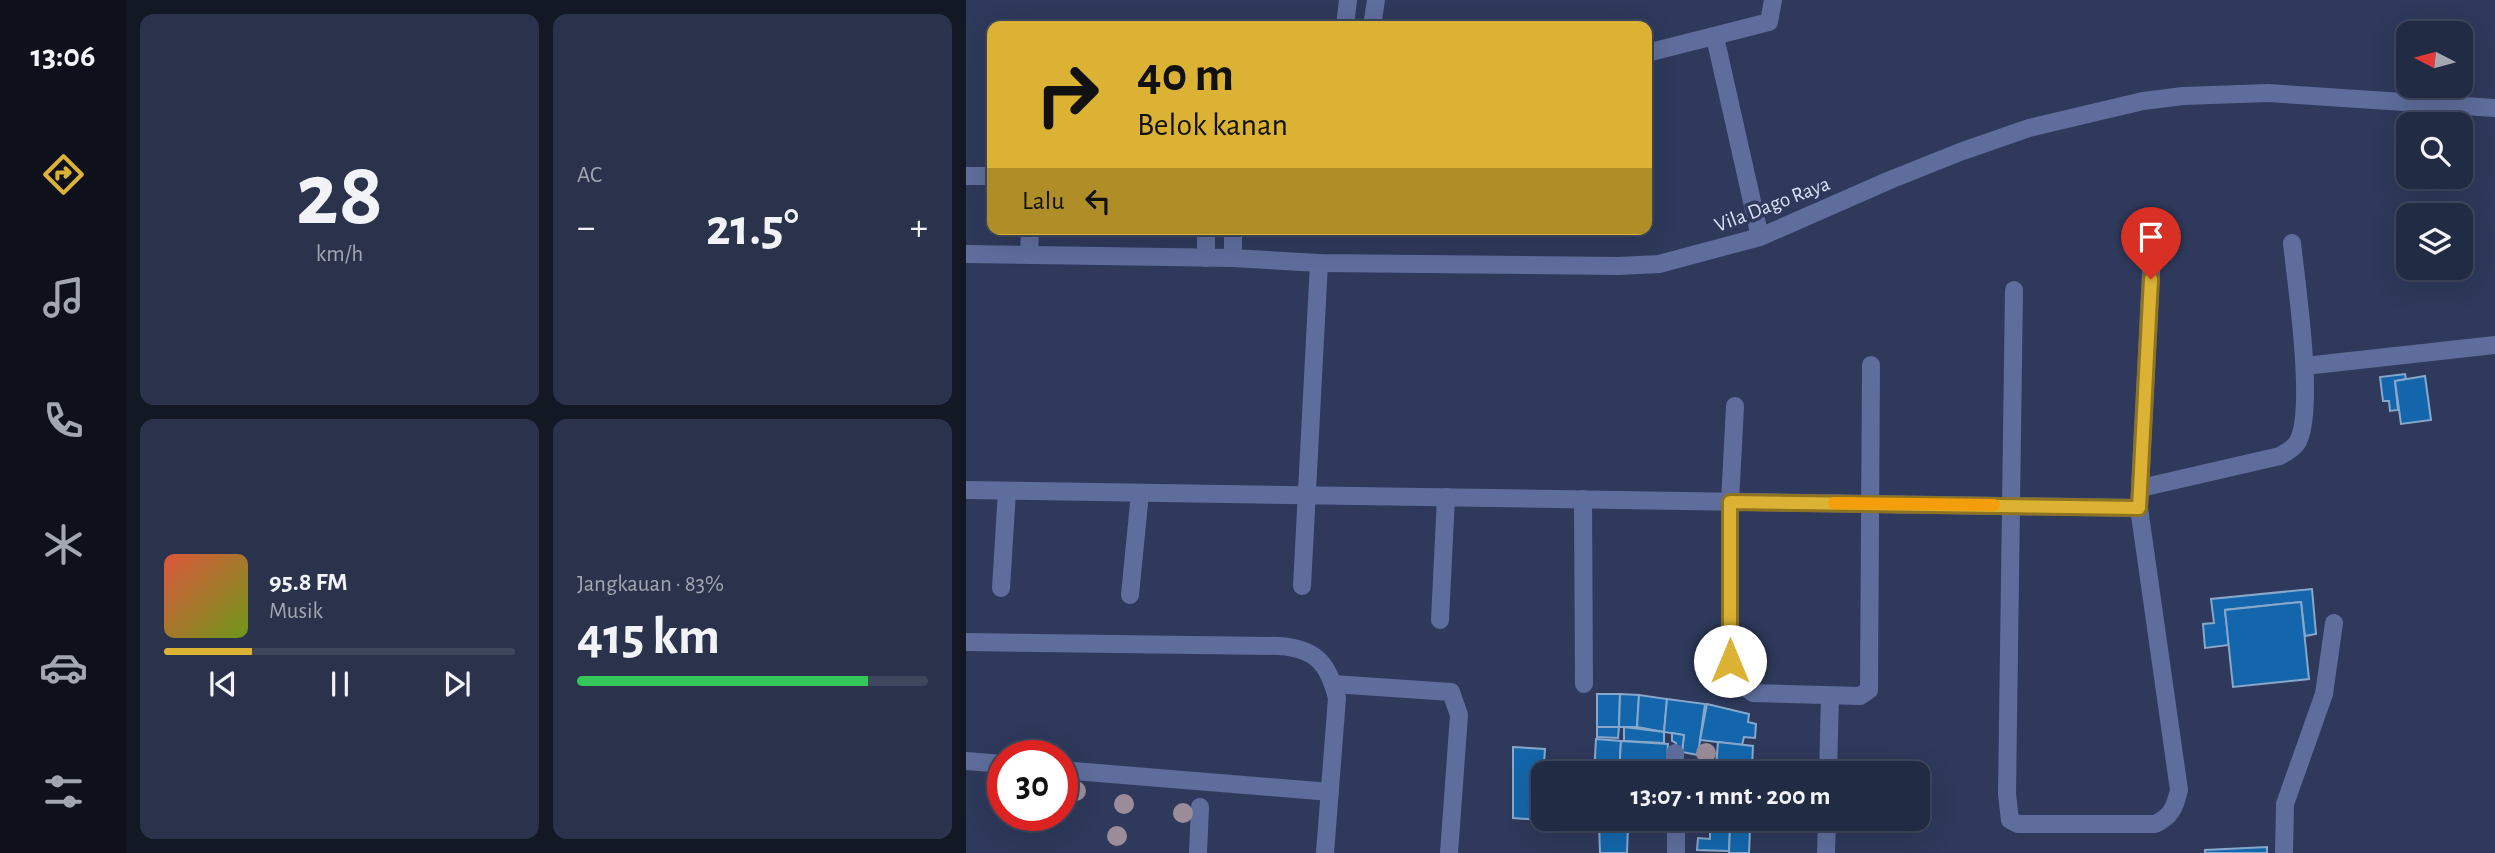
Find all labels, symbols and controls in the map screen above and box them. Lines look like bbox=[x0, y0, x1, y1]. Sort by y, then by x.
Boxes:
north arrow bbox=[2396, 21, 2473, 98]
map controls bbox=[2396, 21, 2473, 280]
text: 13:06 bbox=[31, 40, 95, 72]
icon: right bbox=[1022, 49, 1113, 140]
text: 40 m bbox=[1137, 51, 1234, 100]
text: Belok kanan bbox=[1137, 109, 1288, 141]
button: search bbox=[2396, 112, 2473, 189]
icon: directions bbox=[39, 150, 88, 199]
text: 28 bbox=[296, 150, 383, 241]
text: AC bbox=[577, 164, 602, 187]
street label: Vila Dago Raya bbox=[1712, 173, 1833, 236]
icon: left bbox=[1079, 182, 1117, 220]
text: Lalu bbox=[1022, 188, 1065, 214]
text: 21.5° bbox=[706, 202, 799, 254]
button: layers bbox=[2396, 203, 2473, 280]
pin bbox=[2121, 207, 2181, 279]
text: − bbox=[577, 209, 595, 247]
text: + bbox=[910, 209, 928, 247]
icon: arrive bbox=[2132, 218, 2170, 256]
text: km/h bbox=[316, 243, 363, 266]
icon: music bbox=[39, 273, 88, 322]
icon: phone bbox=[39, 396, 88, 445]
icon: climate bbox=[39, 520, 88, 569]
text: 95.8 FM bbox=[269, 569, 348, 595]
text: Jangkauan · 83% bbox=[577, 573, 724, 596]
text: Musik bbox=[269, 600, 323, 623]
text: 415 km bbox=[577, 611, 720, 663]
position arrow bbox=[1693, 624, 1767, 698]
icon: car bbox=[39, 643, 88, 692]
icon: previous bbox=[204, 665, 242, 703]
icon: pause bbox=[321, 665, 359, 703]
icon: next bbox=[438, 665, 476, 703]
speed limit sign: 30 bbox=[987, 740, 1078, 831]
icon: filters bbox=[39, 767, 88, 816]
text: 13:07 · 1 mnt · 200 m bbox=[1631, 783, 1830, 809]

